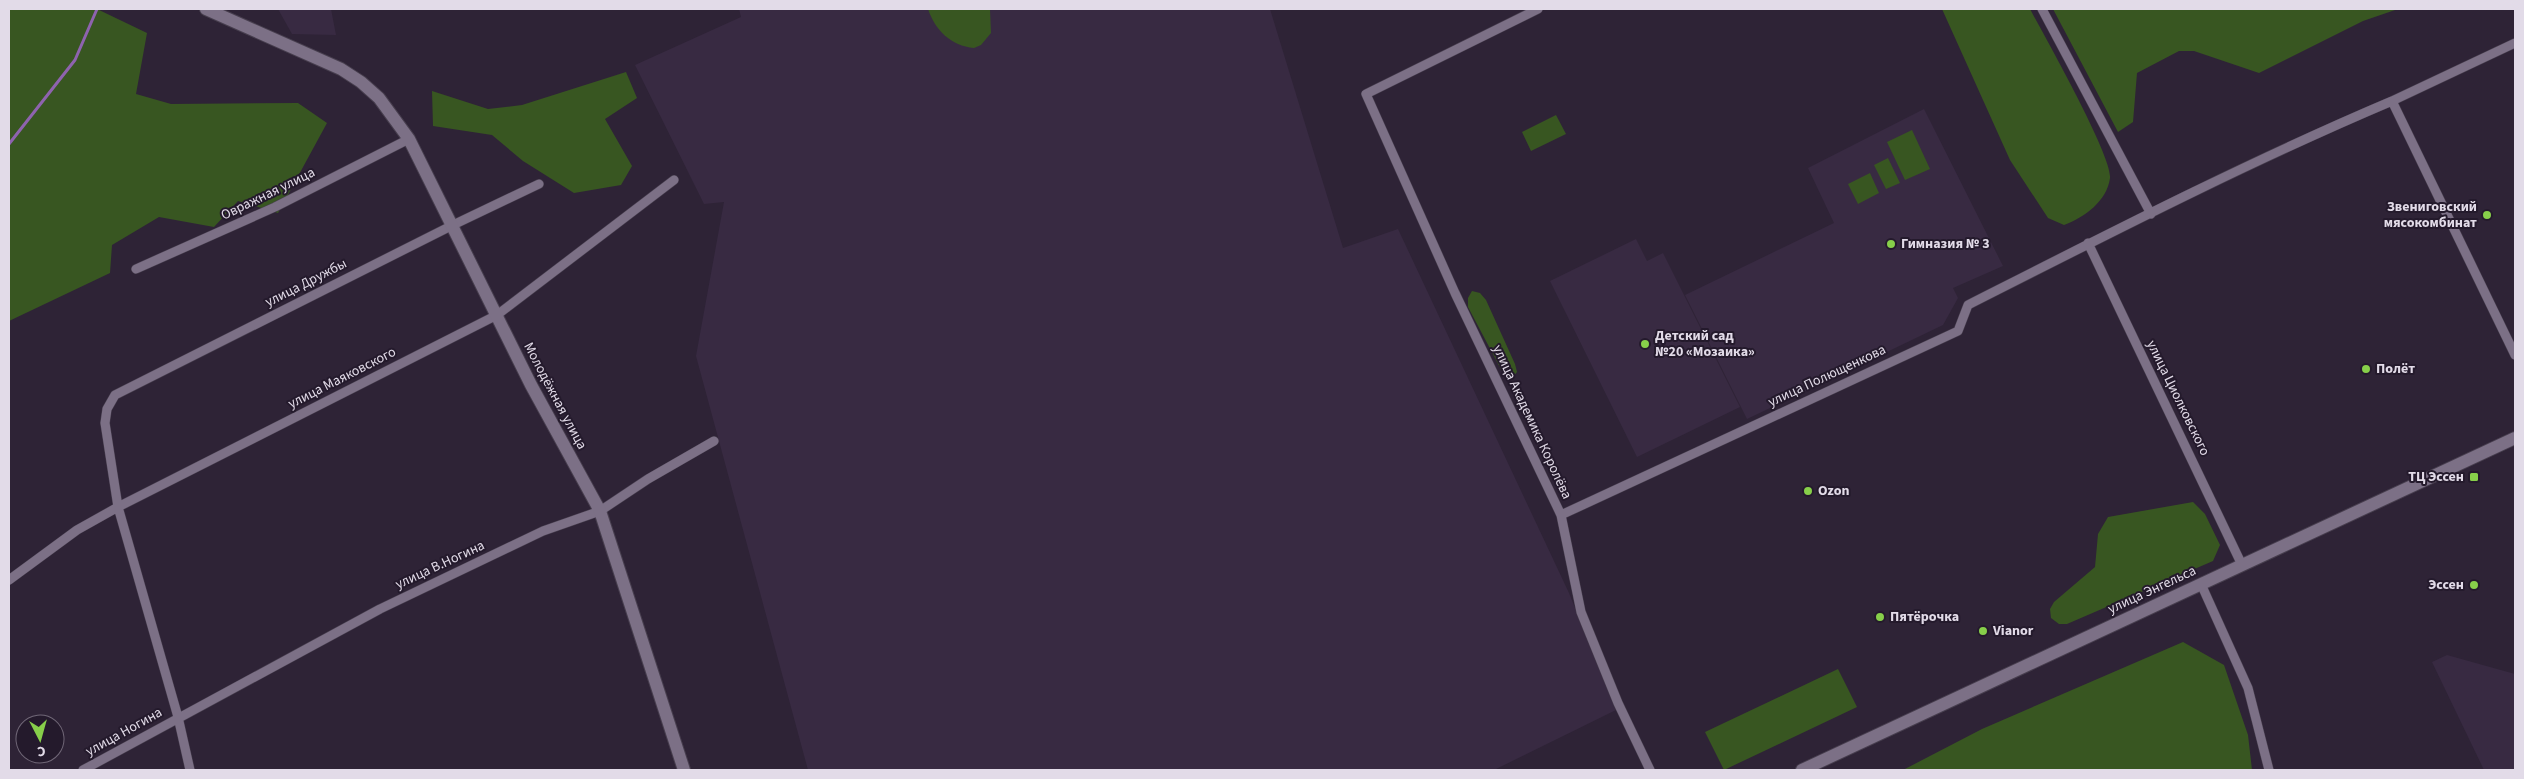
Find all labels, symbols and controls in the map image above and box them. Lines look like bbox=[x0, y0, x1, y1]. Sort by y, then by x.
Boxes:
street label: Овражная улица bbox=[218, 163, 318, 225]
place label: Звениговский мясокомбинат bbox=[2384, 197, 2477, 233]
marker: Звениговский мясокомбинат bbox=[2481, 209, 2493, 221]
place label: Гимназия № 3 bbox=[1901, 234, 1990, 254]
marker: Гимназия № 3 bbox=[1885, 238, 1897, 250]
street label: улица Дружбы bbox=[262, 254, 350, 312]
place label: Детский сад №20 «Мозаика» bbox=[1655, 326, 1755, 362]
street label: улица Циолковского bbox=[2141, 337, 2215, 459]
marker: Детский сад №20 «Мозаика» bbox=[1639, 338, 1651, 350]
street label: Молодёжная улица bbox=[518, 339, 592, 453]
street label: улица Полющенкова bbox=[1765, 340, 1889, 412]
street label: улица Маяковского bbox=[285, 342, 399, 414]
street label: улица Академика Королёва bbox=[1487, 342, 1577, 502]
place label: Полёт bbox=[2376, 359, 2415, 379]
marker: Полёт bbox=[2360, 363, 2372, 375]
place label: ТЦ Эссен bbox=[2408, 467, 2464, 487]
marker: ТЦ Эссен bbox=[2468, 471, 2480, 483]
place label: Ozon bbox=[1818, 481, 1849, 501]
marker: Ozon bbox=[1802, 485, 1814, 497]
street label: улица В.Ногина bbox=[392, 536, 488, 594]
street label: улица Энгельса bbox=[2105, 561, 2199, 619]
place label: Эссен bbox=[2428, 575, 2464, 595]
marker: Эссен bbox=[2468, 579, 2480, 591]
place label: Пятёрочка bbox=[1890, 607, 1959, 627]
marker: Пятёрочка bbox=[1874, 611, 1886, 623]
place label: Vianor bbox=[1992, 621, 2034, 641]
marker: Vianor bbox=[1977, 625, 1989, 637]
street label: улица Ногина bbox=[82, 703, 166, 761]
north arrow bbox=[15, 714, 65, 764]
text: С bbox=[36, 741, 46, 761]

